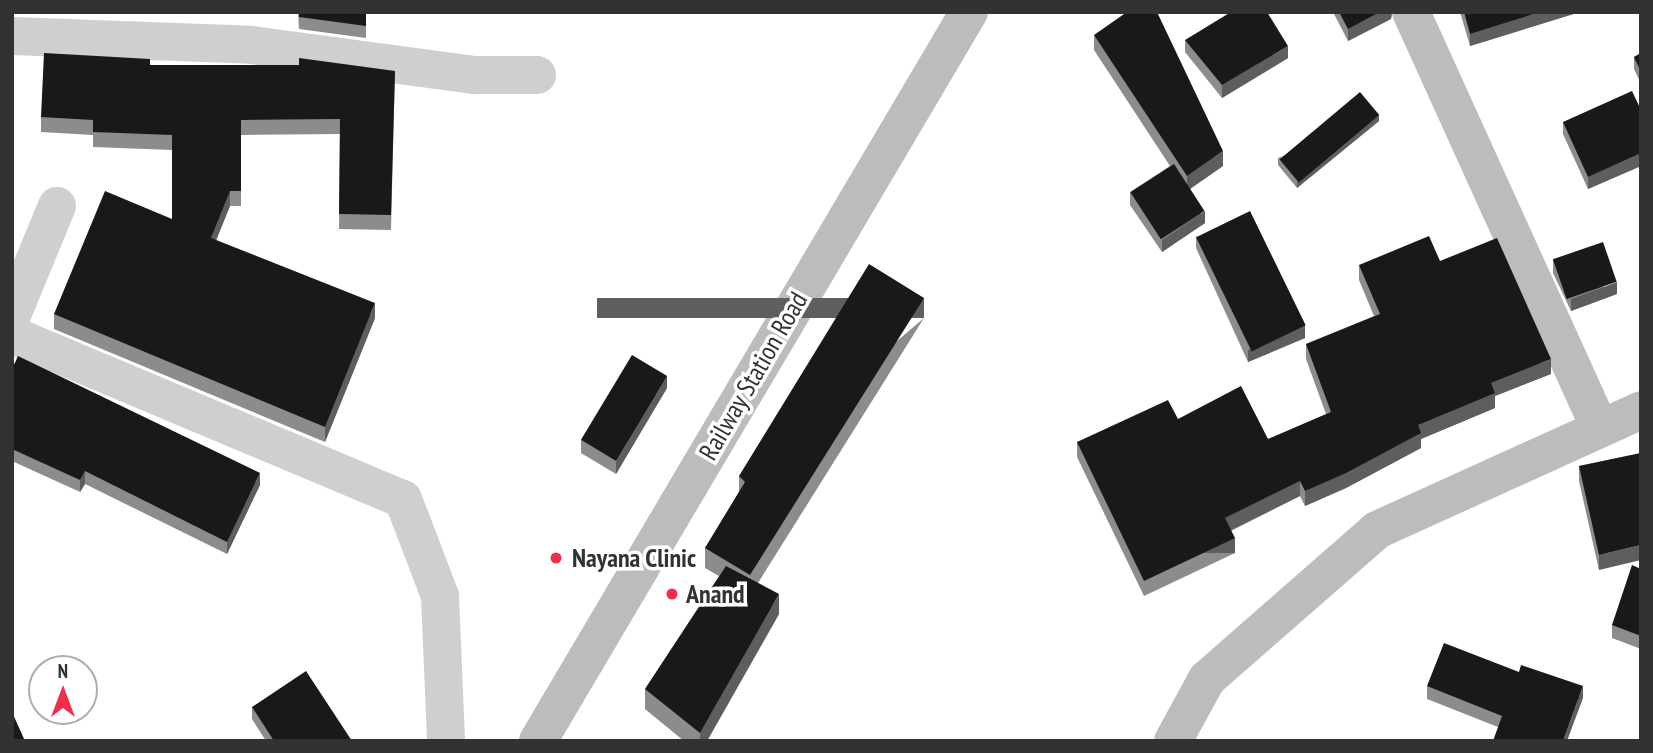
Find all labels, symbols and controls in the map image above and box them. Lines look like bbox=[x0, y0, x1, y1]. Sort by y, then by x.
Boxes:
street label: Railway Station Road bbox=[692, 286, 814, 466]
place label: Nayana Clinic bbox=[572, 542, 696, 574]
marker: Nayana Clinic bbox=[546, 548, 566, 568]
place label: Anand bbox=[686, 578, 745, 610]
marker: Anand bbox=[664, 586, 680, 602]
north arrow bbox=[28, 655, 98, 725]
text: N bbox=[58, 659, 68, 683]

